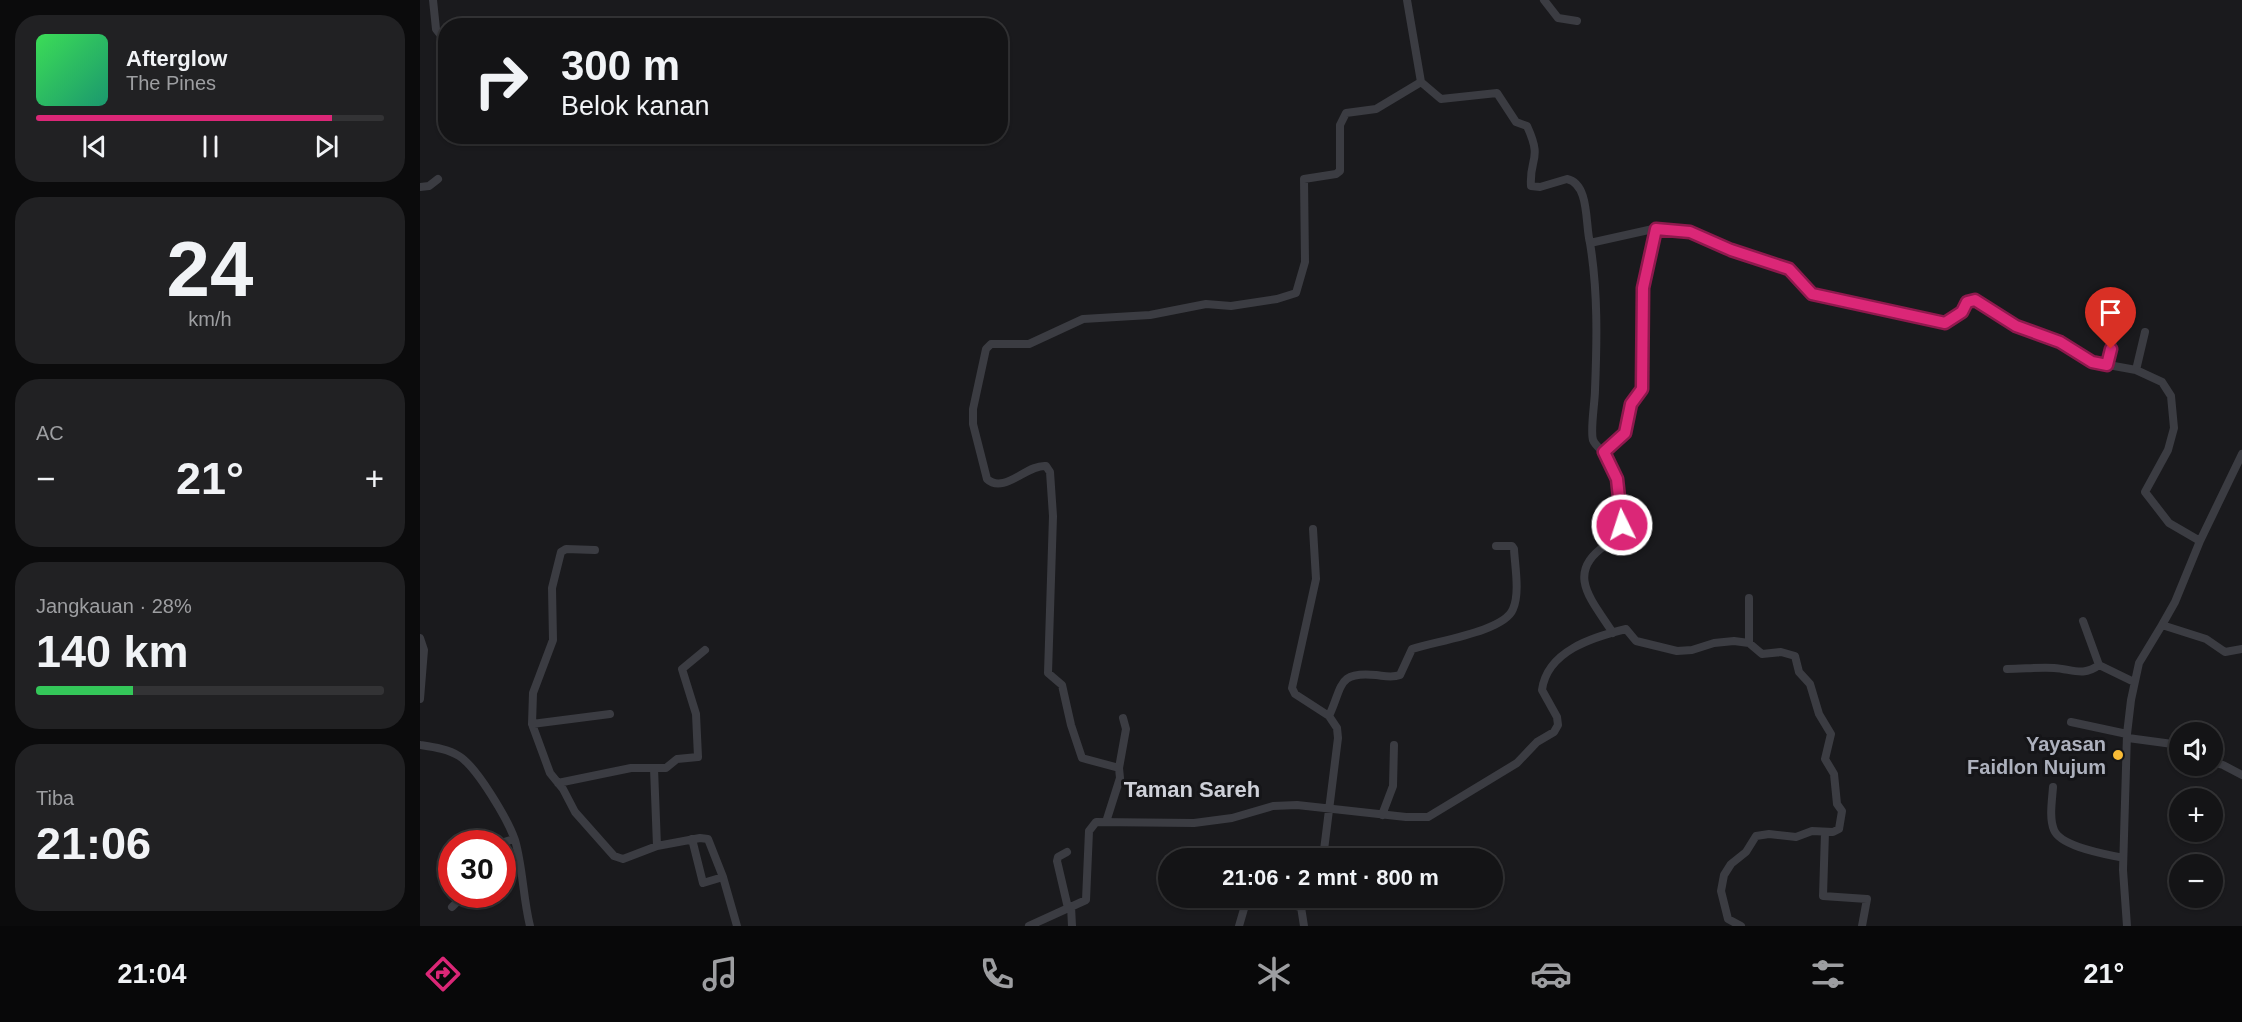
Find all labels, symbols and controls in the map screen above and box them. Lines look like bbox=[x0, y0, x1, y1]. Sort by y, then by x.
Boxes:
icon: right bbox=[462, 42, 540, 120]
text: 300 m bbox=[561, 42, 680, 89]
text: Afterglow bbox=[126, 46, 227, 71]
text: The Pines bbox=[126, 72, 216, 94]
text: Belok kanan bbox=[561, 91, 710, 121]
icon: previous bbox=[78, 130, 111, 163]
icon: pause bbox=[194, 130, 227, 163]
icon: next bbox=[310, 130, 343, 163]
text: 24 bbox=[167, 225, 253, 313]
pin bbox=[2085, 287, 2136, 349]
icon: arrive bbox=[2094, 296, 2127, 329]
text: km/h bbox=[188, 308, 232, 330]
text: AC bbox=[36, 422, 64, 444]
text: 21° bbox=[176, 453, 244, 504]
text: − bbox=[36, 460, 55, 497]
text: + bbox=[365, 460, 384, 497]
position arrow bbox=[1590, 493, 1654, 557]
text: Jangkauan · 28% bbox=[36, 595, 192, 617]
text: 140 km bbox=[36, 626, 189, 677]
map controls bbox=[2169, 722, 2223, 908]
button: sound bbox=[2169, 722, 2223, 776]
place label: Yayasan Faidlon Nujum bbox=[1967, 733, 2106, 778]
marker: Yayasan Faidlon Nujum bbox=[2111, 748, 2125, 762]
district label: Taman Sareh bbox=[1124, 777, 1260, 802]
text: Tiba bbox=[36, 787, 74, 809]
button: + bbox=[2169, 788, 2223, 842]
text: 21:06 bbox=[36, 818, 151, 869]
speed limit sign: 30 bbox=[438, 830, 516, 908]
button: − bbox=[2169, 854, 2223, 908]
text: 21:06 · 2 mnt · 800 m bbox=[1222, 865, 1439, 890]
icon: directions bbox=[422, 953, 464, 995]
icon: music bbox=[699, 953, 741, 995]
icon: phone bbox=[976, 953, 1018, 995]
icon: climate bbox=[1253, 953, 1295, 995]
icon: car bbox=[1530, 953, 1572, 995]
icon: filters bbox=[1807, 953, 1849, 995]
text: 21:04 bbox=[118, 959, 187, 989]
text: 21° bbox=[2084, 959, 2124, 989]

